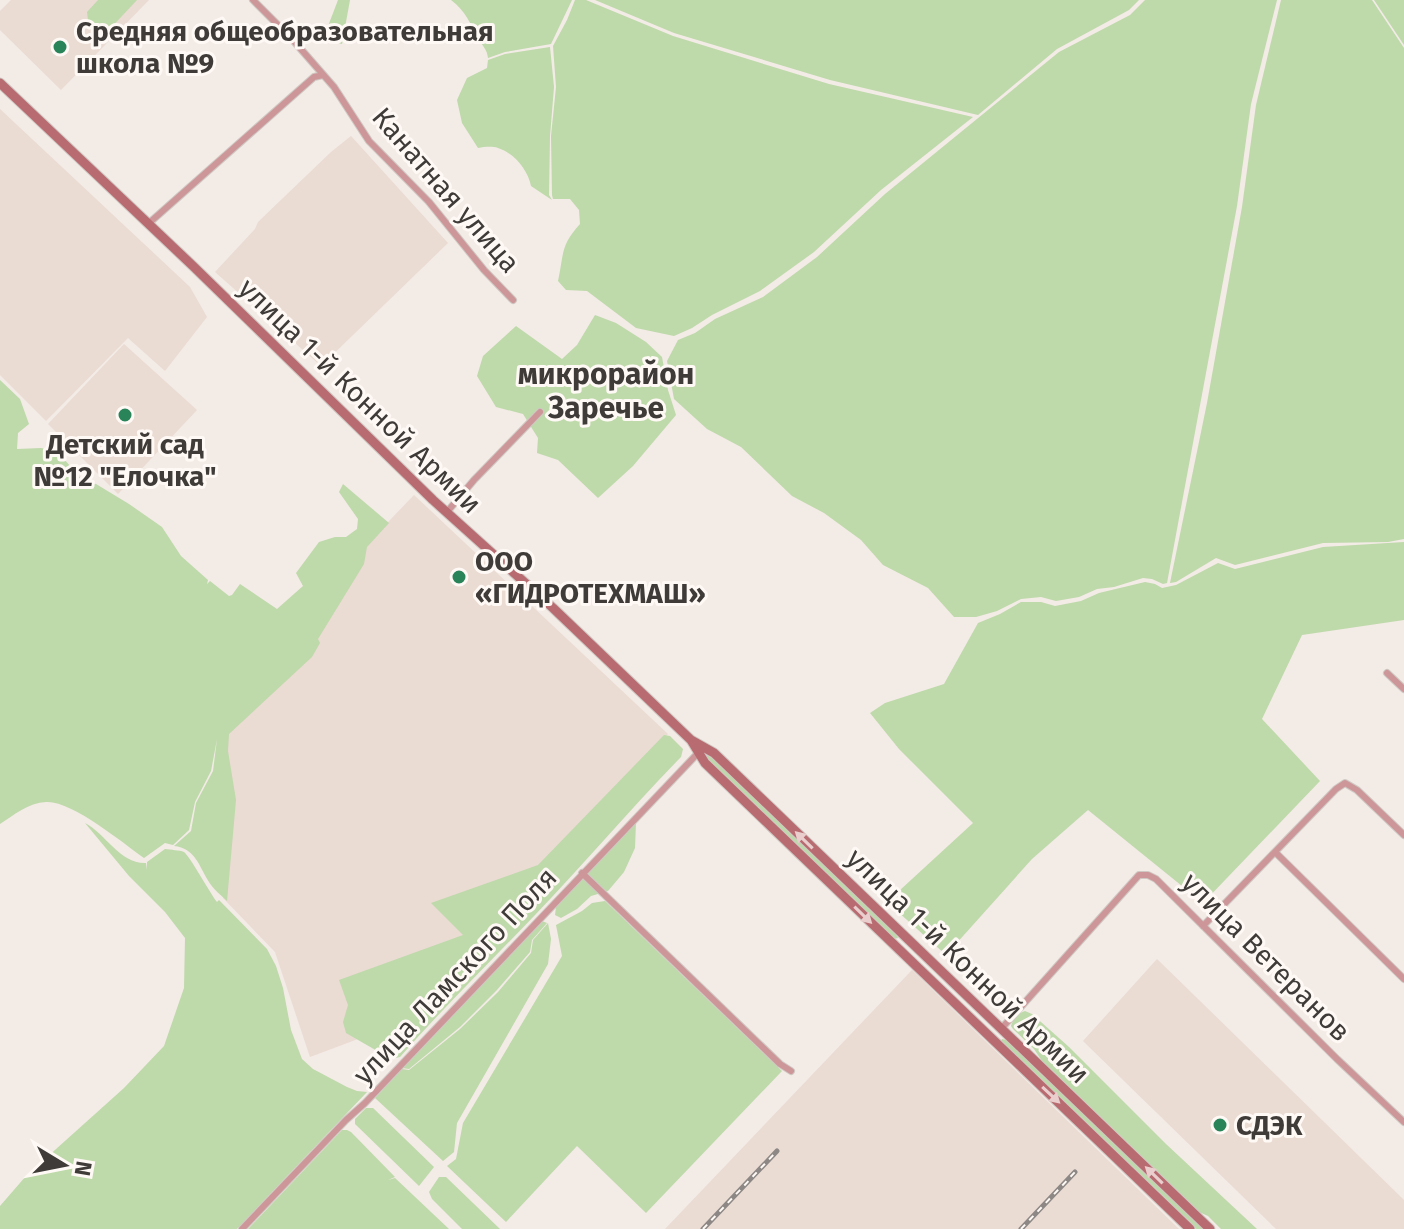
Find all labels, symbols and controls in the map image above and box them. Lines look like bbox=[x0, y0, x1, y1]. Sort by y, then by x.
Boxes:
place label: Средняя общеобразовательная школа №9 bbox=[76, 15, 494, 80]
marker: Средняя общеобразовательная школа №9 bbox=[51, 38, 69, 56]
street label: Канатная улица bbox=[365, 101, 527, 279]
street label: улица 1-й Конной Армии bbox=[232, 271, 488, 521]
district label: микрорайон Заречье bbox=[518, 356, 694, 426]
marker: Детский сад №12 "Елочка" bbox=[116, 406, 134, 424]
place label: Детский сад №12 "Елочка" bbox=[34, 428, 216, 493]
place label: ООО «ГИДРОТЕХМАШ» bbox=[475, 545, 706, 610]
marker: ООО «ГИДРОТЕХМАШ» bbox=[450, 568, 468, 586]
one-way arrow bbox=[795, 831, 814, 849]
street label: улица 1-й Конной Армии bbox=[840, 841, 1096, 1091]
street label: улица Ламского Поля bbox=[346, 861, 564, 1091]
street label: улица Ветеранов bbox=[1175, 866, 1357, 1048]
one-way arrow bbox=[853, 905, 872, 924]
one-way arrow bbox=[1041, 1085, 1060, 1103]
place label: СДЭК bbox=[1236, 1109, 1303, 1142]
marker: СДЭК bbox=[1211, 1116, 1229, 1134]
north arrow bbox=[24, 1125, 104, 1205]
text: N bbox=[69, 1159, 98, 1178]
one-way arrow bbox=[1145, 1166, 1164, 1184]

